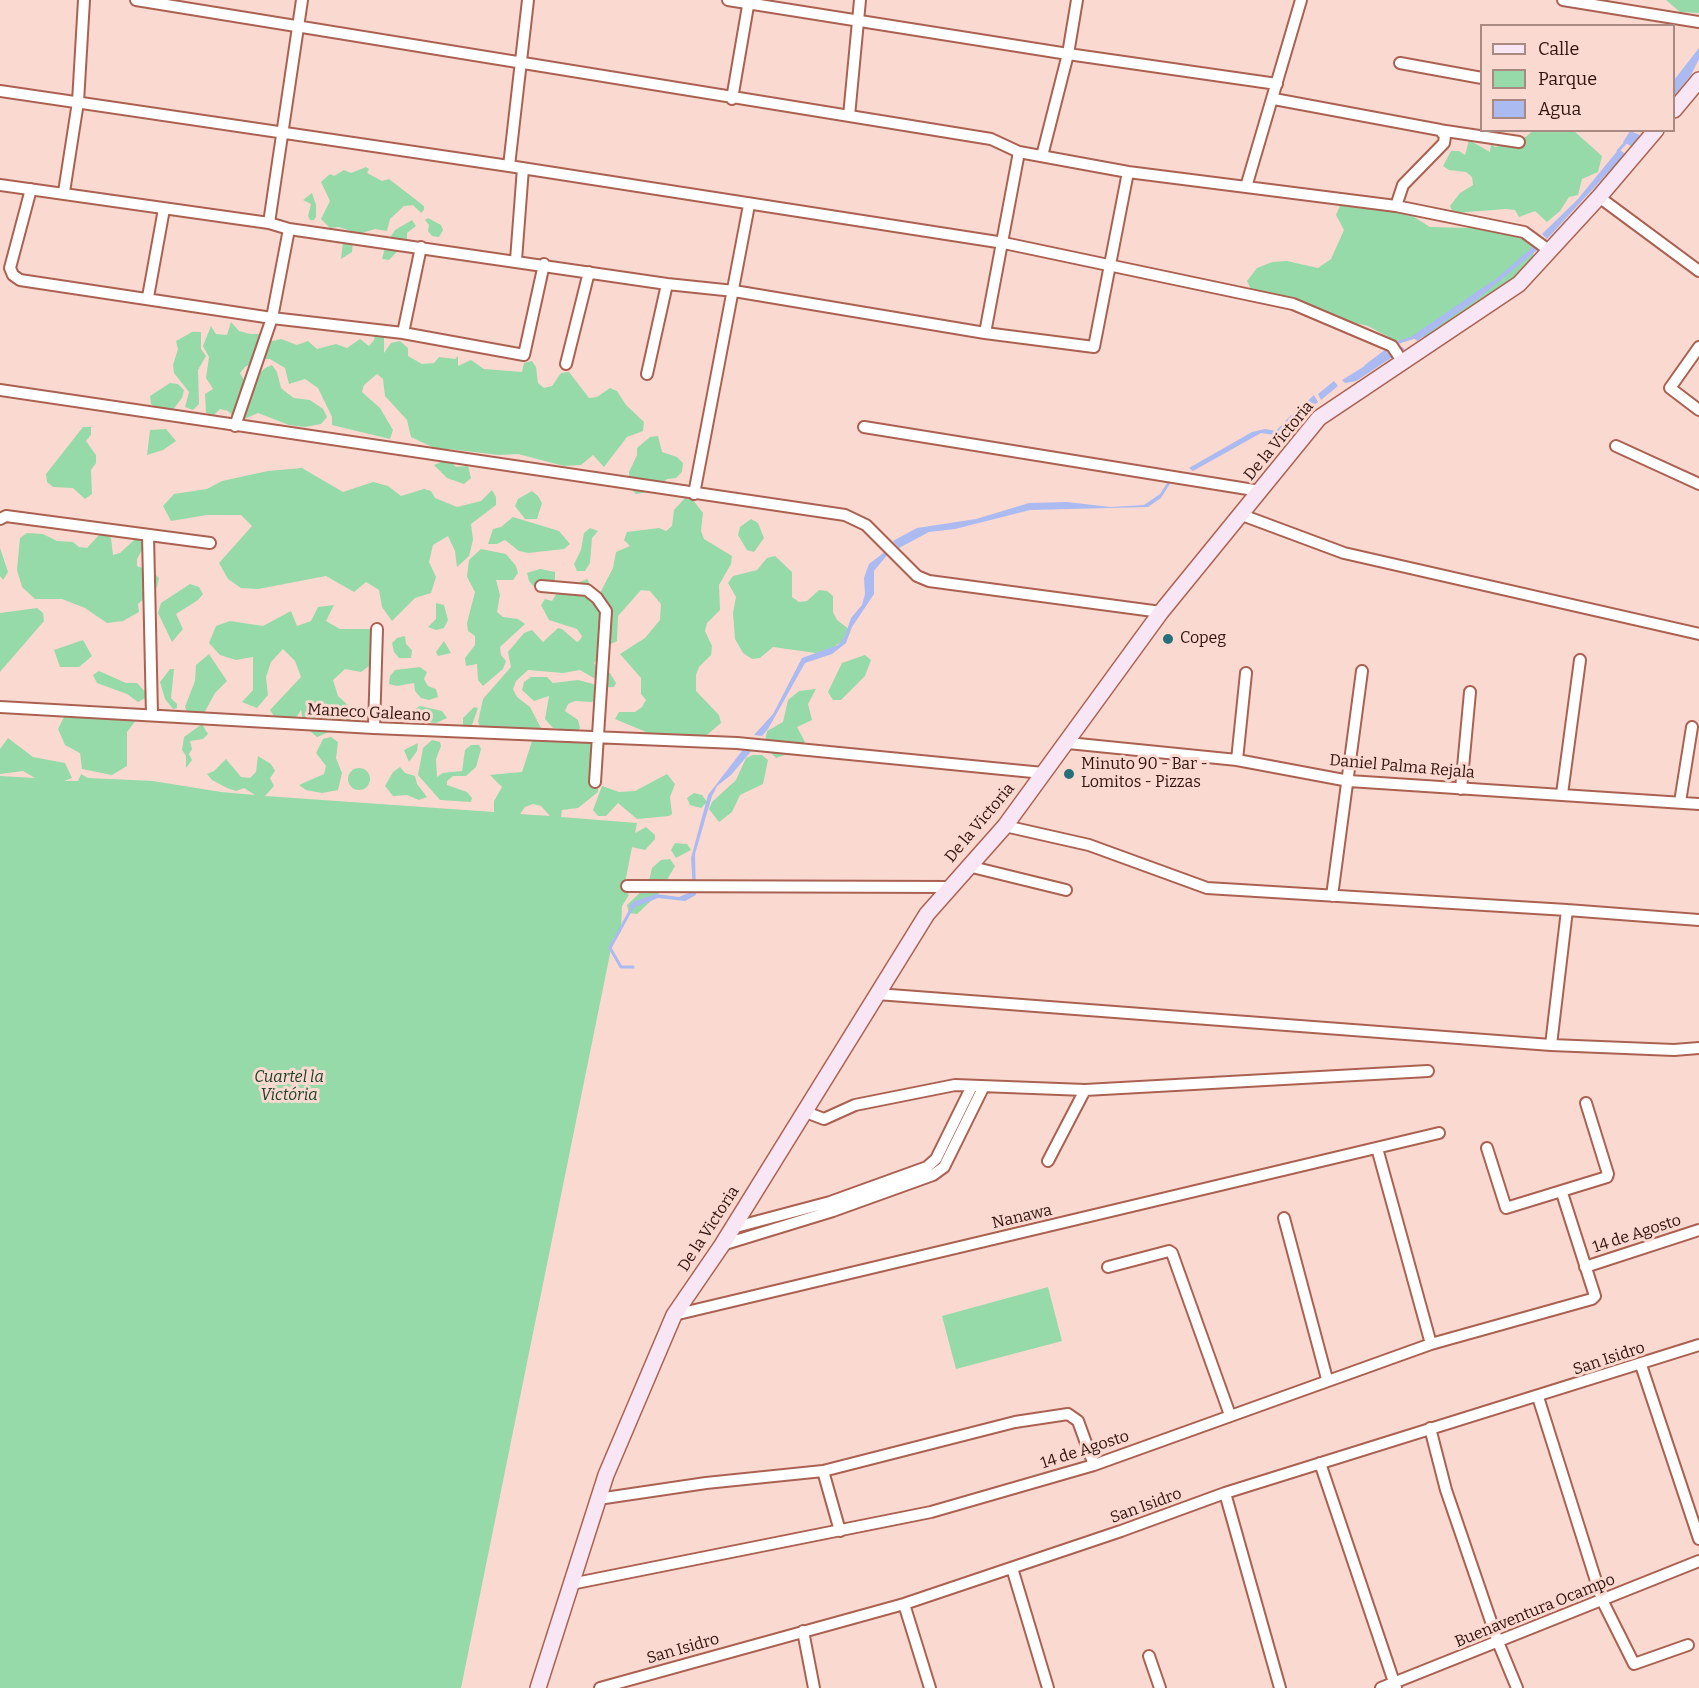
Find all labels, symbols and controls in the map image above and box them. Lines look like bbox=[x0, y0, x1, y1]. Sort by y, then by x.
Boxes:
legend bbox=[1480, 24, 1675, 132]
text: Calle bbox=[1538, 38, 1579, 60]
text: Parque bbox=[1538, 68, 1597, 90]
text: Agua bbox=[1538, 98, 1581, 120]
street label: De la Victoria bbox=[1240, 397, 1318, 485]
place label: Copeg bbox=[1180, 629, 1226, 649]
marker: Copeg bbox=[1161, 632, 1175, 646]
street label: Maneco Galeano bbox=[307, 700, 431, 726]
street label: Daniel Palma Rejala bbox=[1328, 751, 1476, 783]
place label: Minuto 90 - Bar - Lomitos - Pizzas bbox=[1081, 755, 1208, 793]
marker: Minuto 90 - Bar - Lomitos - Pizzas bbox=[1062, 767, 1076, 781]
street label: De la Victoria bbox=[941, 779, 1019, 867]
park label: Cuartel la Victória bbox=[254, 1068, 324, 1106]
street label: De la Victoria bbox=[674, 1183, 744, 1275]
street label: Nanawa bbox=[990, 1201, 1054, 1233]
street label: 14 de Agosto bbox=[1590, 1211, 1684, 1257]
street label: San Isidro bbox=[1571, 1338, 1647, 1380]
street label: 14 de Agosto bbox=[1038, 1427, 1132, 1473]
street label: San Isidro bbox=[1108, 1484, 1184, 1528]
street label: Buenaventura Ocampo bbox=[1452, 1570, 1618, 1652]
street label: San Isidro bbox=[645, 1630, 721, 1668]

